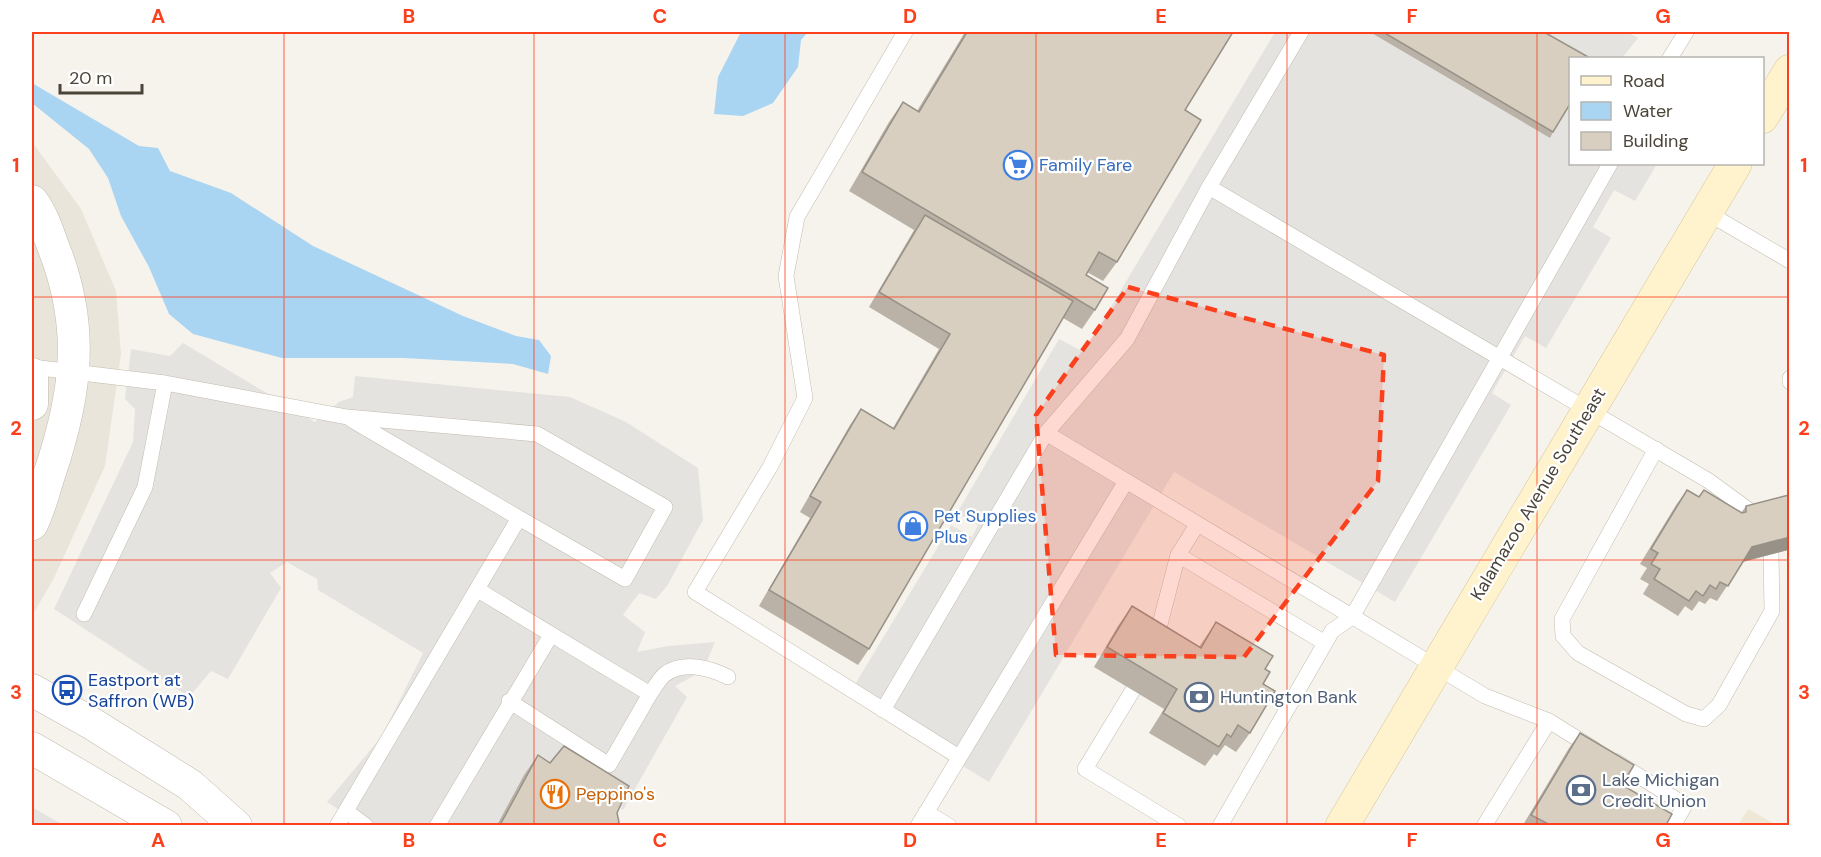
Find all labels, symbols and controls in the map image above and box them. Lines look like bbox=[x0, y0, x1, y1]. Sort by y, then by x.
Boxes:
text: A bbox=[151, 3, 165, 29]
text: B bbox=[403, 3, 415, 29]
text: C bbox=[653, 3, 667, 29]
text: D bbox=[903, 3, 917, 29]
text: E bbox=[1155, 3, 1167, 29]
text: F bbox=[1406, 3, 1418, 29]
text: G bbox=[1655, 3, 1671, 29]
scale bar bbox=[60, 57, 142, 95]
legend bbox=[1569, 57, 1764, 165]
text: 20 m bbox=[69, 66, 112, 90]
text: Road bbox=[1623, 69, 1665, 93]
text: Water bbox=[1623, 99, 1673, 123]
text: Building bbox=[1623, 129, 1688, 153]
supermarket icon: Family Fare bbox=[1002, 149, 1034, 181]
text: 1 bbox=[12, 152, 20, 178]
text: 1 bbox=[1800, 152, 1808, 178]
place label: Family Fare bbox=[1039, 153, 1132, 177]
street label: Kalamazoo Avenue Southeast bbox=[1465, 383, 1611, 605]
text: 2 bbox=[10, 415, 22, 441]
text: 2 bbox=[1798, 415, 1810, 441]
place label: Pet Supplies Plus bbox=[934, 504, 1037, 549]
shop icon: Pet Supplies Plus bbox=[897, 510, 929, 542]
place label: Eastport at Saffron (WB) bbox=[88, 668, 194, 713]
bus stop icon: Eastport at Saffron (WB) bbox=[51, 674, 83, 706]
text: 3 bbox=[10, 679, 22, 705]
text: 3 bbox=[1798, 679, 1810, 705]
bank icon: Huntington Bank bbox=[1183, 681, 1215, 713]
place label: Huntington Bank bbox=[1220, 685, 1357, 709]
place label: Lake Michigan Credit Union bbox=[1602, 768, 1719, 813]
bank icon: Lake Michigan Credit Union bbox=[1565, 774, 1597, 806]
restaurant icon: Peppino's bbox=[539, 778, 571, 810]
place label: Peppino's bbox=[576, 782, 655, 806]
text: A bbox=[151, 827, 165, 853]
text: B bbox=[403, 827, 415, 853]
text: C bbox=[653, 827, 667, 853]
text: D bbox=[903, 827, 917, 853]
text: E bbox=[1155, 827, 1167, 853]
text: F bbox=[1406, 827, 1418, 853]
text: G bbox=[1655, 827, 1671, 853]

